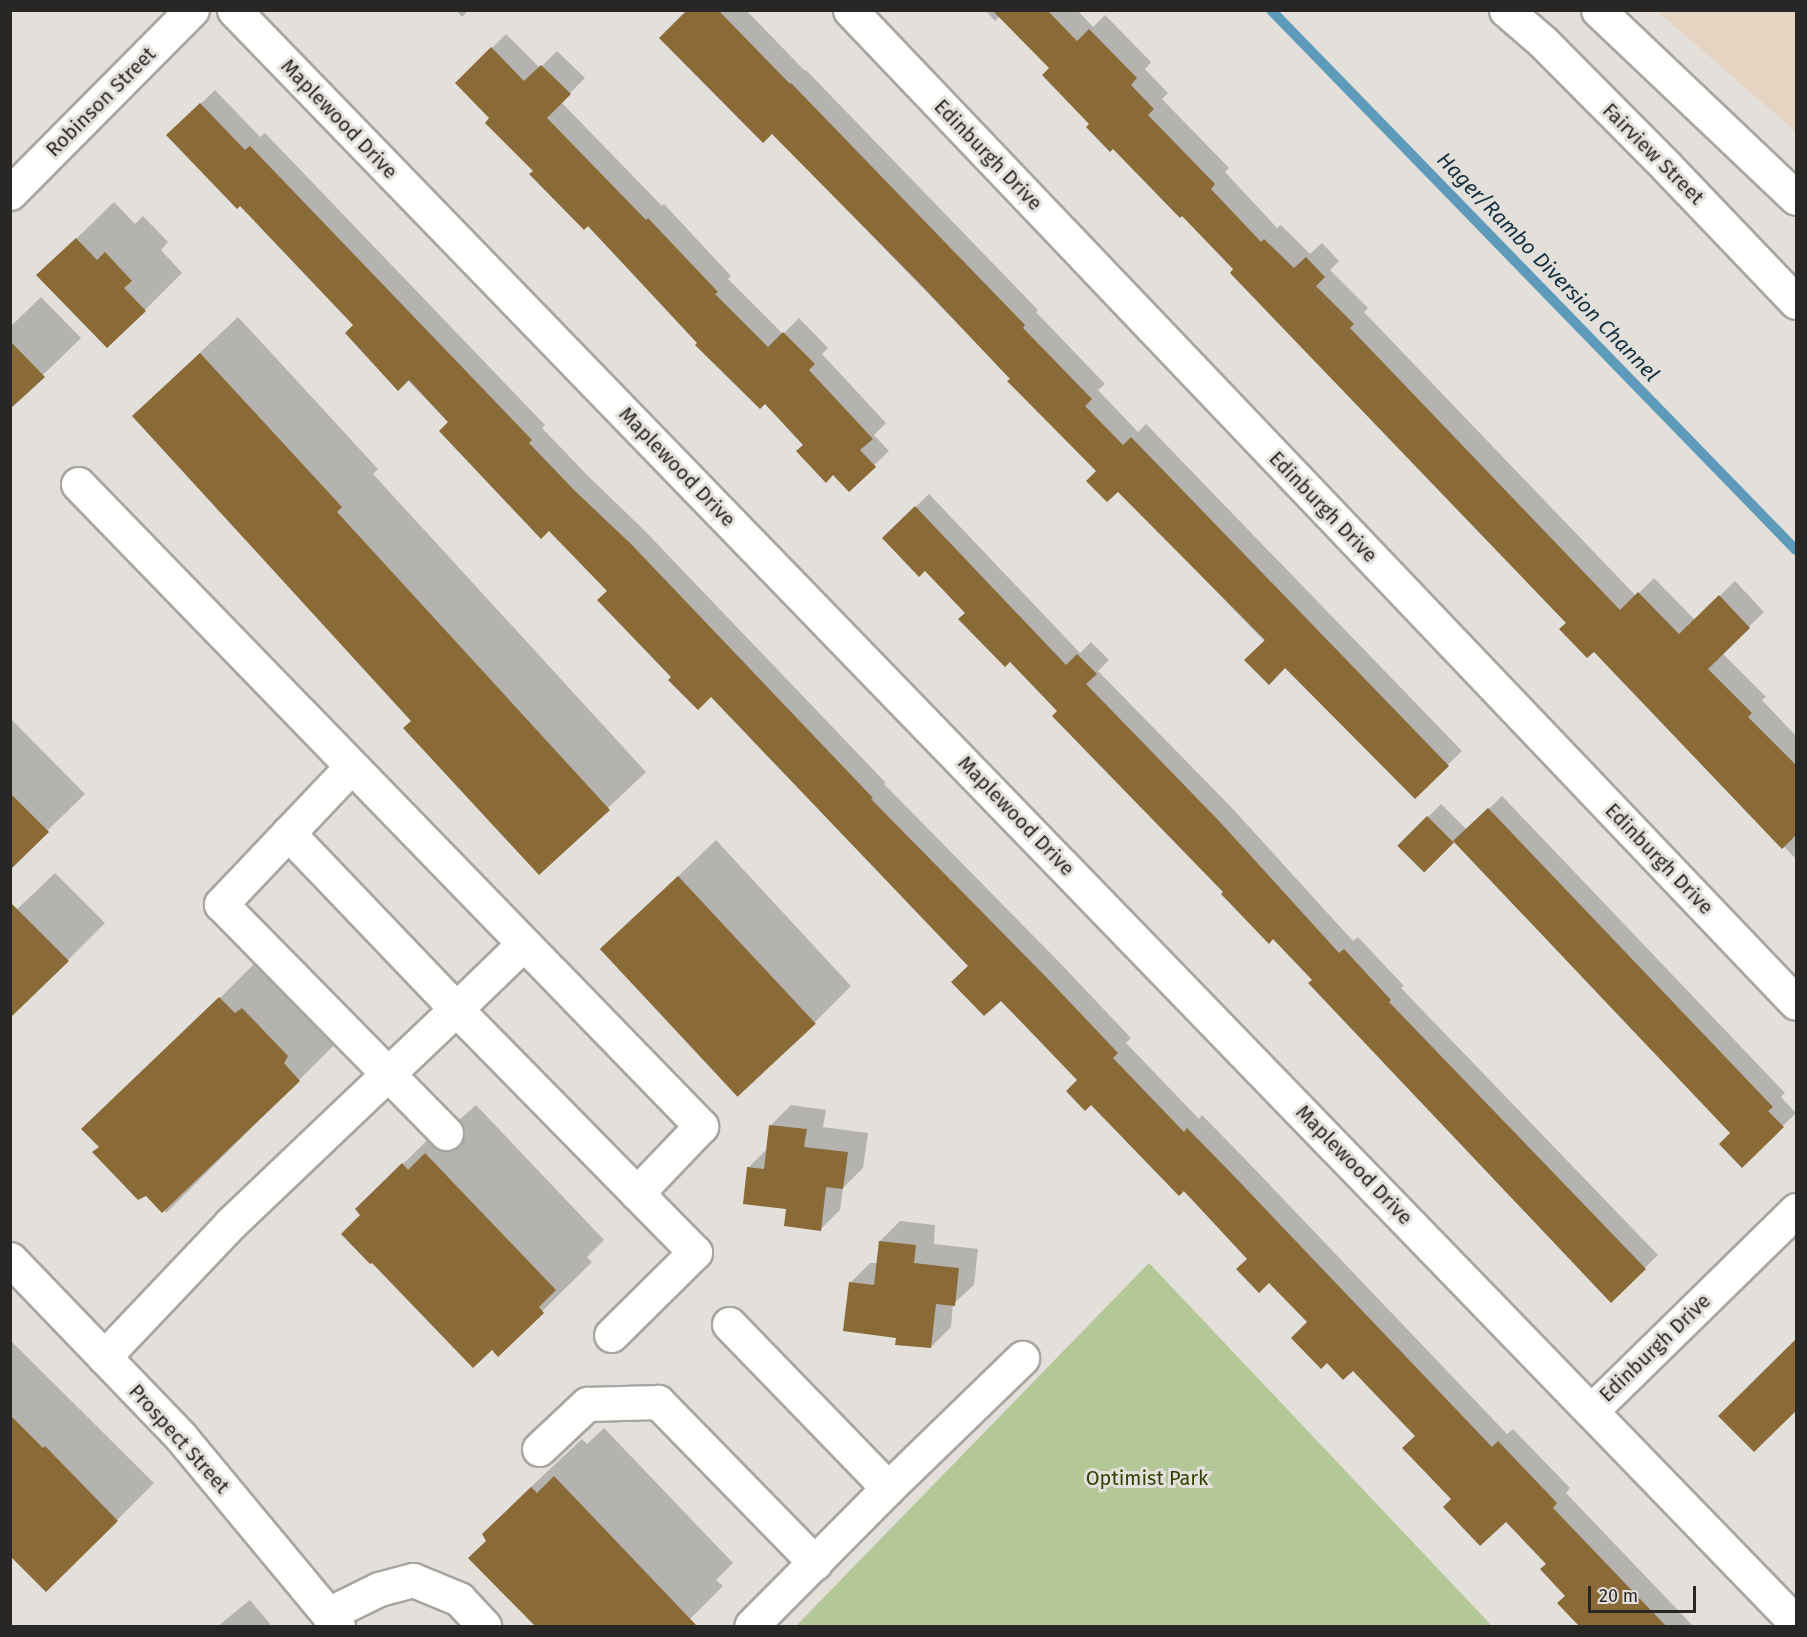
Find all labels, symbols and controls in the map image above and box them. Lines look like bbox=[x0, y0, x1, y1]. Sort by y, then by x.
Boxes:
street label: Robinson Street bbox=[41, 42, 161, 162]
street label: Maplewood Drive bbox=[276, 54, 402, 184]
street label: Edinburgh Drive bbox=[929, 95, 1047, 215]
street label: Fairview Street bbox=[1597, 98, 1709, 210]
water label: Hager/Rambo Diversion Channel bbox=[1432, 147, 1664, 387]
street label: Maplewood Drive bbox=[614, 402, 740, 532]
street label: Edinburgh Drive bbox=[1264, 447, 1382, 567]
street label: Maplewood Drive bbox=[953, 751, 1079, 881]
street label: Edinburgh Drive bbox=[1600, 799, 1718, 919]
street label: Maplewood Drive bbox=[1291, 1100, 1417, 1230]
street label: Edinburgh Drive bbox=[1595, 1289, 1715, 1407]
street label: Prospect Street bbox=[124, 1380, 234, 1498]
park label: Optimist Park bbox=[1086, 1466, 1208, 1490]
scale bar bbox=[1591, 1574, 1699, 1612]
text: 20 m bbox=[1599, 1585, 1638, 1607]

